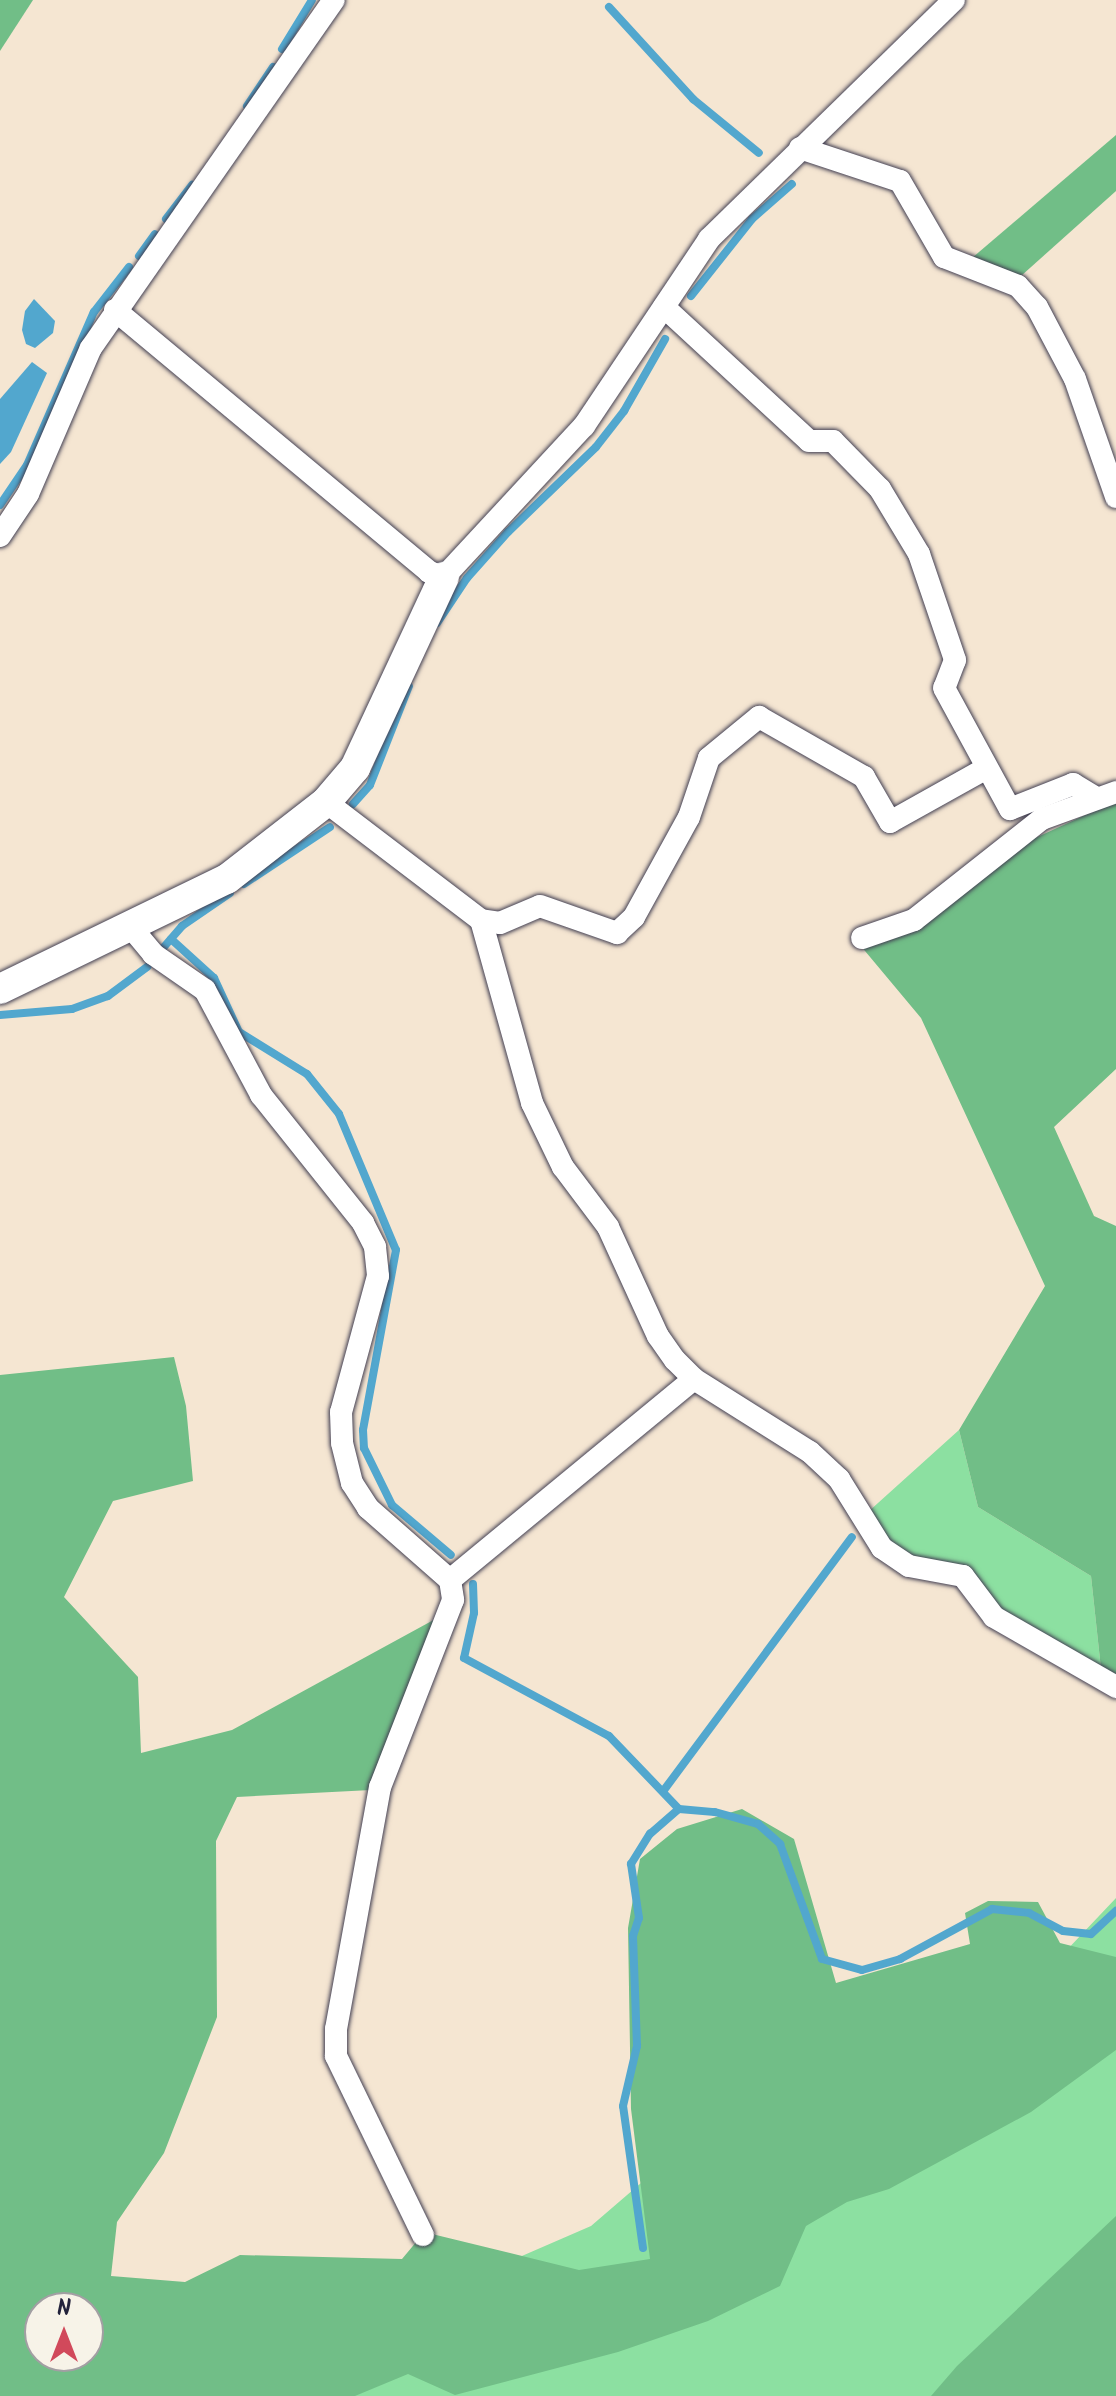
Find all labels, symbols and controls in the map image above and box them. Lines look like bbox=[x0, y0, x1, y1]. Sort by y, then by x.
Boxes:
north arrow bbox=[24, 2292, 104, 2372]
text: N bbox=[57, 2292, 71, 2327]

